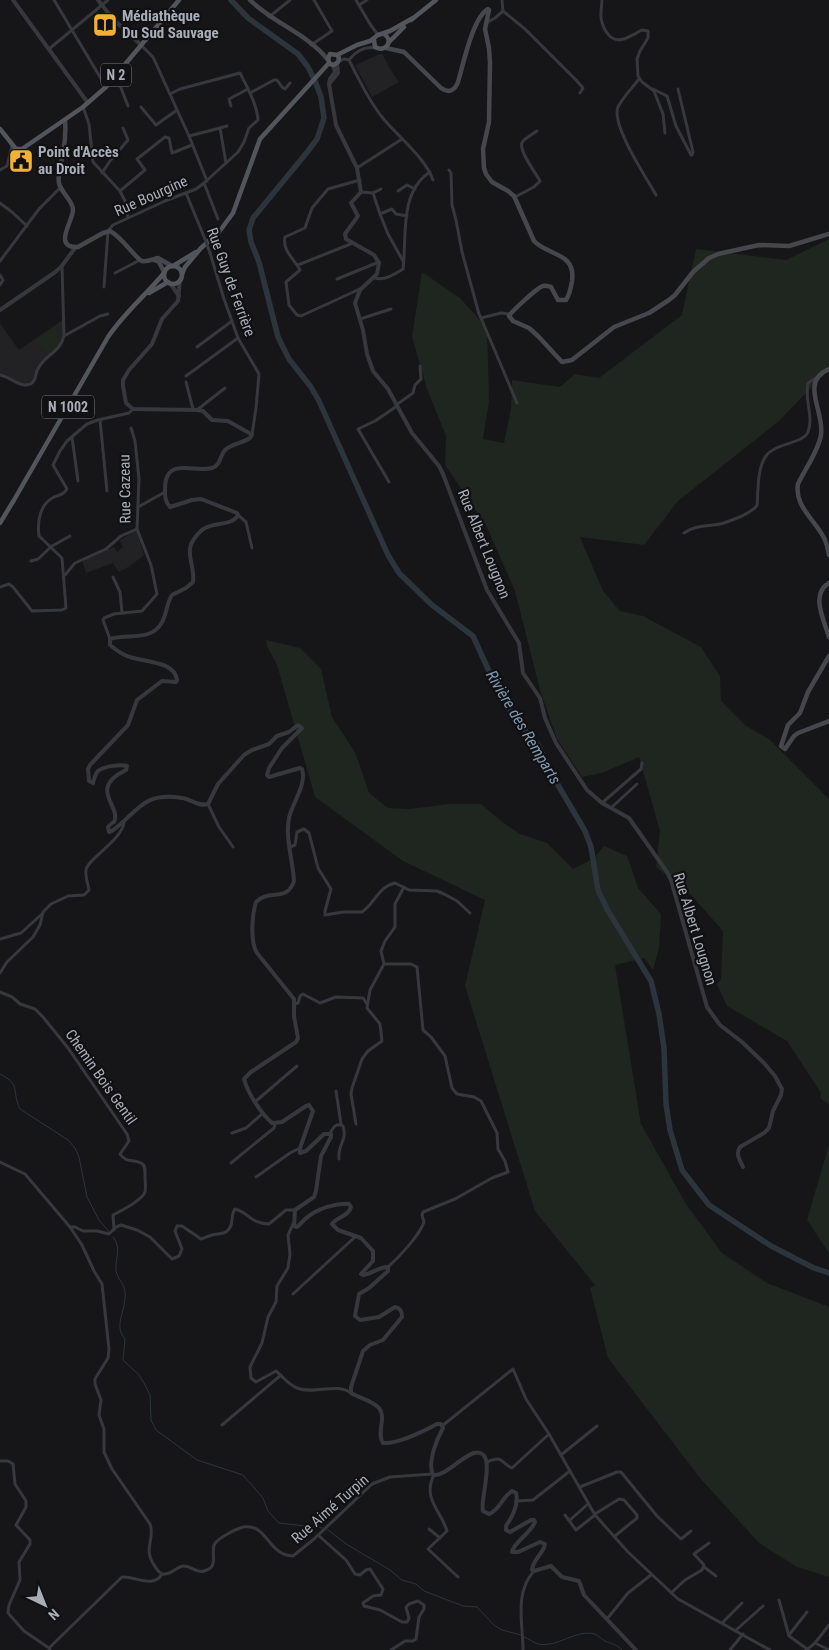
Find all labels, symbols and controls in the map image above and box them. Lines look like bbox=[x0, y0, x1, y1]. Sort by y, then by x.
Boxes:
place label: Médiathèque Du Sud Sauvage bbox=[122, 7, 219, 42]
library icon: Médiathèque Du Sud Sauvage bbox=[92, 12, 118, 38]
road number: N 2 bbox=[101, 64, 131, 86]
place label: Point d'Accès au Droit bbox=[38, 143, 119, 178]
public building icon: Point d'Accès au Droit bbox=[8, 148, 34, 174]
street label: Rue Bourgine bbox=[112, 172, 190, 220]
street label: Rue Guy de Ferrière bbox=[203, 225, 259, 339]
road number: N 1002 bbox=[42, 396, 94, 418]
street label: Rue Cazeau bbox=[115, 454, 135, 524]
street label: Rue Albert Lougnon bbox=[454, 487, 514, 601]
water label: Rivière des Remparts bbox=[482, 667, 565, 788]
street label: Rue Albert Lougnon bbox=[669, 871, 721, 987]
street label: Chemin Bois Gentil bbox=[61, 1026, 141, 1128]
street label: Rue Aimé Turpin bbox=[288, 1471, 372, 1547]
north arrow bbox=[20, 1580, 70, 1630]
text: N bbox=[45, 1606, 62, 1623]

